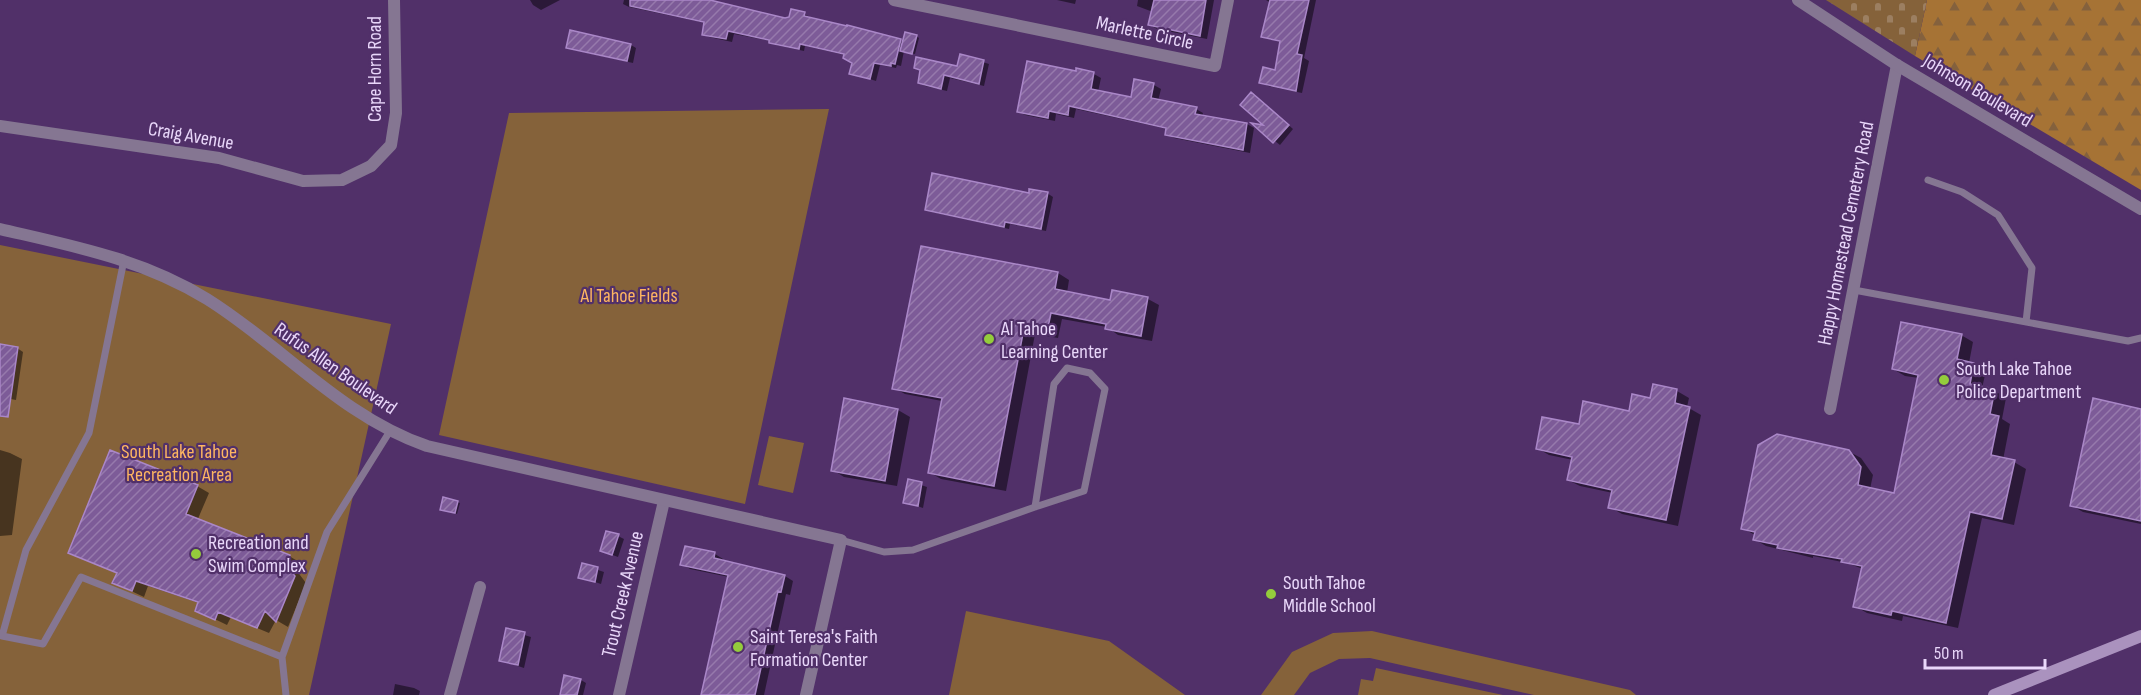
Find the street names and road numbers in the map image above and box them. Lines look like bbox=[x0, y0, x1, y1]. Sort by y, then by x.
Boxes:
street label: Marlette Circle bbox=[1094, 11, 1196, 55]
street label: Cape Horn Road bbox=[363, 16, 387, 122]
street label: Johnson Boulevard bbox=[1918, 48, 2036, 133]
street label: Craig Avenue bbox=[146, 117, 236, 155]
street label: Happy Homestead Cemetery Road bbox=[1813, 119, 1879, 347]
street label: Rufus Allen Boulevard bbox=[269, 318, 401, 420]
street label: Trout Creek Avenue bbox=[597, 529, 649, 660]

